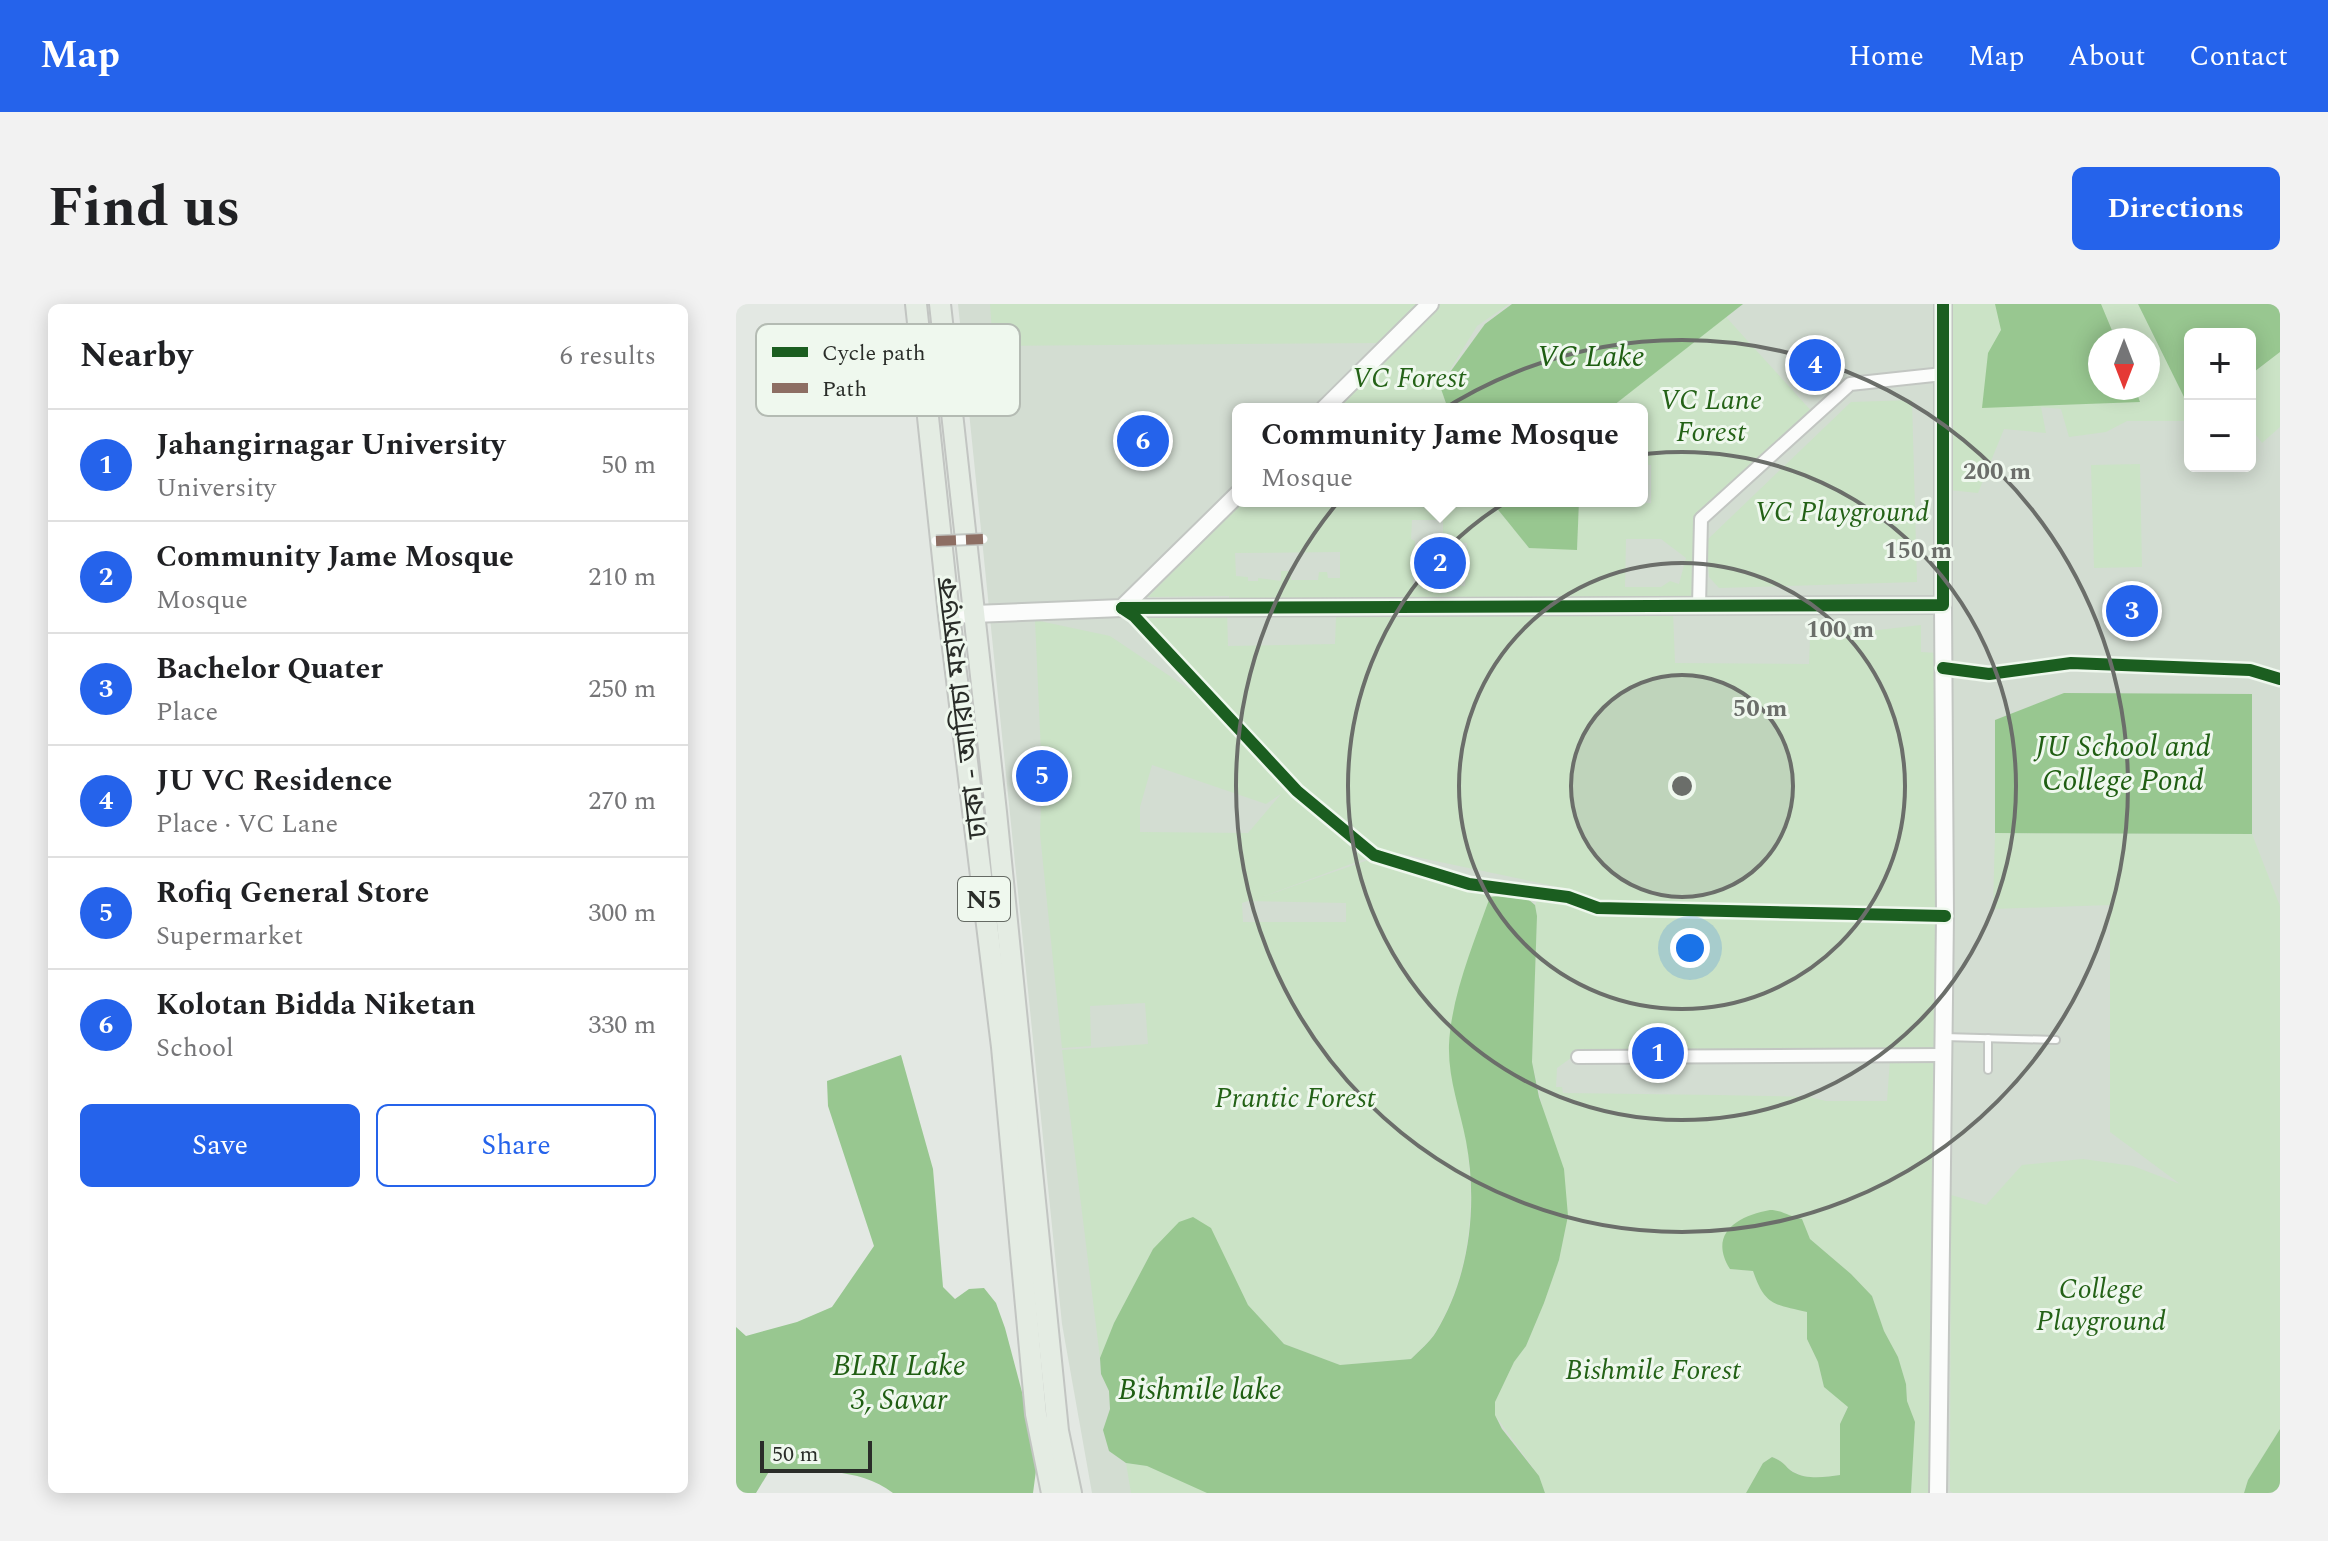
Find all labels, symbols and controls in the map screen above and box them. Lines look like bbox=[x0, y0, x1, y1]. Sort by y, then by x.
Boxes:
text: Map bbox=[40, 27, 120, 85]
text: Home bbox=[1848, 35, 1924, 78]
text: Map bbox=[1968, 35, 2024, 78]
text: About bbox=[2068, 35, 2145, 78]
text: Contact bbox=[2189, 35, 2288, 78]
text: Find us bbox=[48, 166, 241, 251]
button: Directions bbox=[2072, 167, 2280, 250]
legend bbox=[756, 324, 1020, 416]
north arrow bbox=[2088, 328, 2160, 400]
map controls bbox=[2184, 328, 2256, 472]
button: + bbox=[2184, 328, 2256, 400]
text: Nearby bbox=[80, 330, 193, 382]
water label: VC Lake bbox=[1537, 334, 1645, 380]
pin: 4 bbox=[1789, 335, 1841, 395]
text: 6 results bbox=[560, 336, 656, 376]
text: Cycle path bbox=[822, 337, 926, 370]
park label: VC Forest bbox=[1352, 357, 1467, 400]
text: Path bbox=[822, 373, 867, 406]
park label: VC Lane Forest bbox=[1660, 379, 1762, 454]
button: − bbox=[2184, 400, 2256, 472]
popup bbox=[1232, 403, 1648, 507]
pin: 6 bbox=[1117, 411, 1169, 471]
text: Community Jame Mosque bbox=[1261, 412, 1619, 458]
text: Jahangirnagar University bbox=[156, 422, 505, 468]
text: 1 bbox=[99, 445, 113, 485]
text: 50 m bbox=[601, 445, 656, 485]
text: 200 m bbox=[1963, 454, 2031, 490]
text: Mosque bbox=[1261, 458, 1353, 498]
text: University bbox=[156, 468, 276, 508]
park label: VC Playground bbox=[1755, 491, 1929, 534]
pin: 2 bbox=[1414, 533, 1466, 593]
text: 150 m bbox=[1884, 533, 1952, 569]
text: Community Jame Mosque bbox=[156, 534, 514, 580]
text: 2 bbox=[99, 557, 113, 597]
text: 210 m bbox=[588, 557, 656, 597]
street label: ঢাকা - আরিচা মহাসড়ক bbox=[925, 574, 1000, 842]
text: Mosque bbox=[156, 580, 248, 620]
pin: 3 bbox=[2106, 581, 2158, 641]
text: 100 m bbox=[1806, 612, 1874, 648]
text: Bachelor Quater bbox=[156, 646, 383, 692]
text: 3 bbox=[99, 669, 113, 709]
text: 250 m bbox=[588, 669, 656, 709]
text: 50 m bbox=[1733, 691, 1788, 727]
text: Place bbox=[156, 692, 218, 732]
water label: JU School and College Pond bbox=[2033, 724, 2211, 804]
pin: 5 bbox=[1016, 746, 1068, 806]
text: JU VC Residence bbox=[156, 758, 392, 804]
centre of rings bbox=[1668, 772, 1696, 800]
text: 4 bbox=[99, 781, 113, 821]
text: 270 m bbox=[588, 781, 656, 821]
text: Place · VC Lane bbox=[156, 804, 338, 844]
text: Rofiq General Store bbox=[156, 870, 429, 916]
road number: N5 bbox=[958, 877, 1010, 921]
text: 5 bbox=[99, 893, 113, 933]
text: 300 m bbox=[588, 893, 656, 933]
text: Supermarket bbox=[156, 916, 303, 956]
your location bbox=[1670, 928, 1710, 968]
text: Kolotan Bidda Niketan bbox=[156, 982, 476, 1028]
text: 6 bbox=[99, 1005, 113, 1045]
text: 330 m bbox=[588, 1005, 656, 1045]
pin: 1 bbox=[1632, 1023, 1684, 1083]
text: School bbox=[156, 1028, 234, 1068]
park label: Prantic Forest bbox=[1215, 1077, 1377, 1120]
button: Save bbox=[80, 1104, 360, 1187]
button: Share bbox=[376, 1104, 656, 1187]
park label: College Playground bbox=[2036, 1268, 2166, 1343]
water label: BLRI Lake 3, Savar bbox=[832, 1343, 966, 1423]
park label: Bishmile Forest bbox=[1565, 1349, 1742, 1392]
water label: Bishmile lake bbox=[1118, 1367, 1282, 1413]
scale bar bbox=[760, 1437, 872, 1473]
text: 50 m bbox=[772, 1438, 818, 1471]

